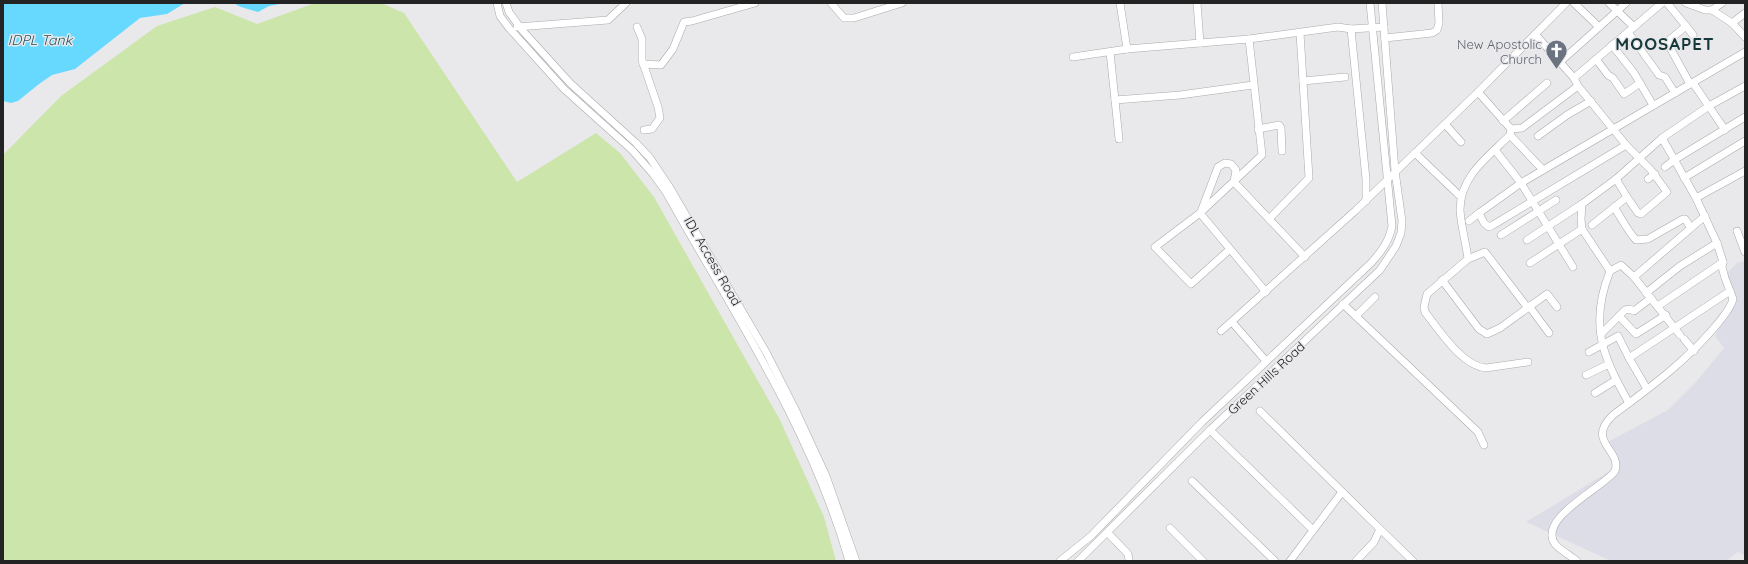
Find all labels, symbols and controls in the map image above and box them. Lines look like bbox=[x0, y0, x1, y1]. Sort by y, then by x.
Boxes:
water label: IDPL Tank bbox=[8, 31, 74, 49]
district label: MOOSAPET bbox=[1615, 33, 1715, 54]
place label: New Apostolic Church bbox=[1457, 36, 1542, 67]
church icon: New Apostolic Church bbox=[1544, 38, 1570, 71]
street label: IDL Access Road bbox=[681, 214, 745, 308]
street label: Green Hills Road bbox=[1224, 338, 1308, 418]

